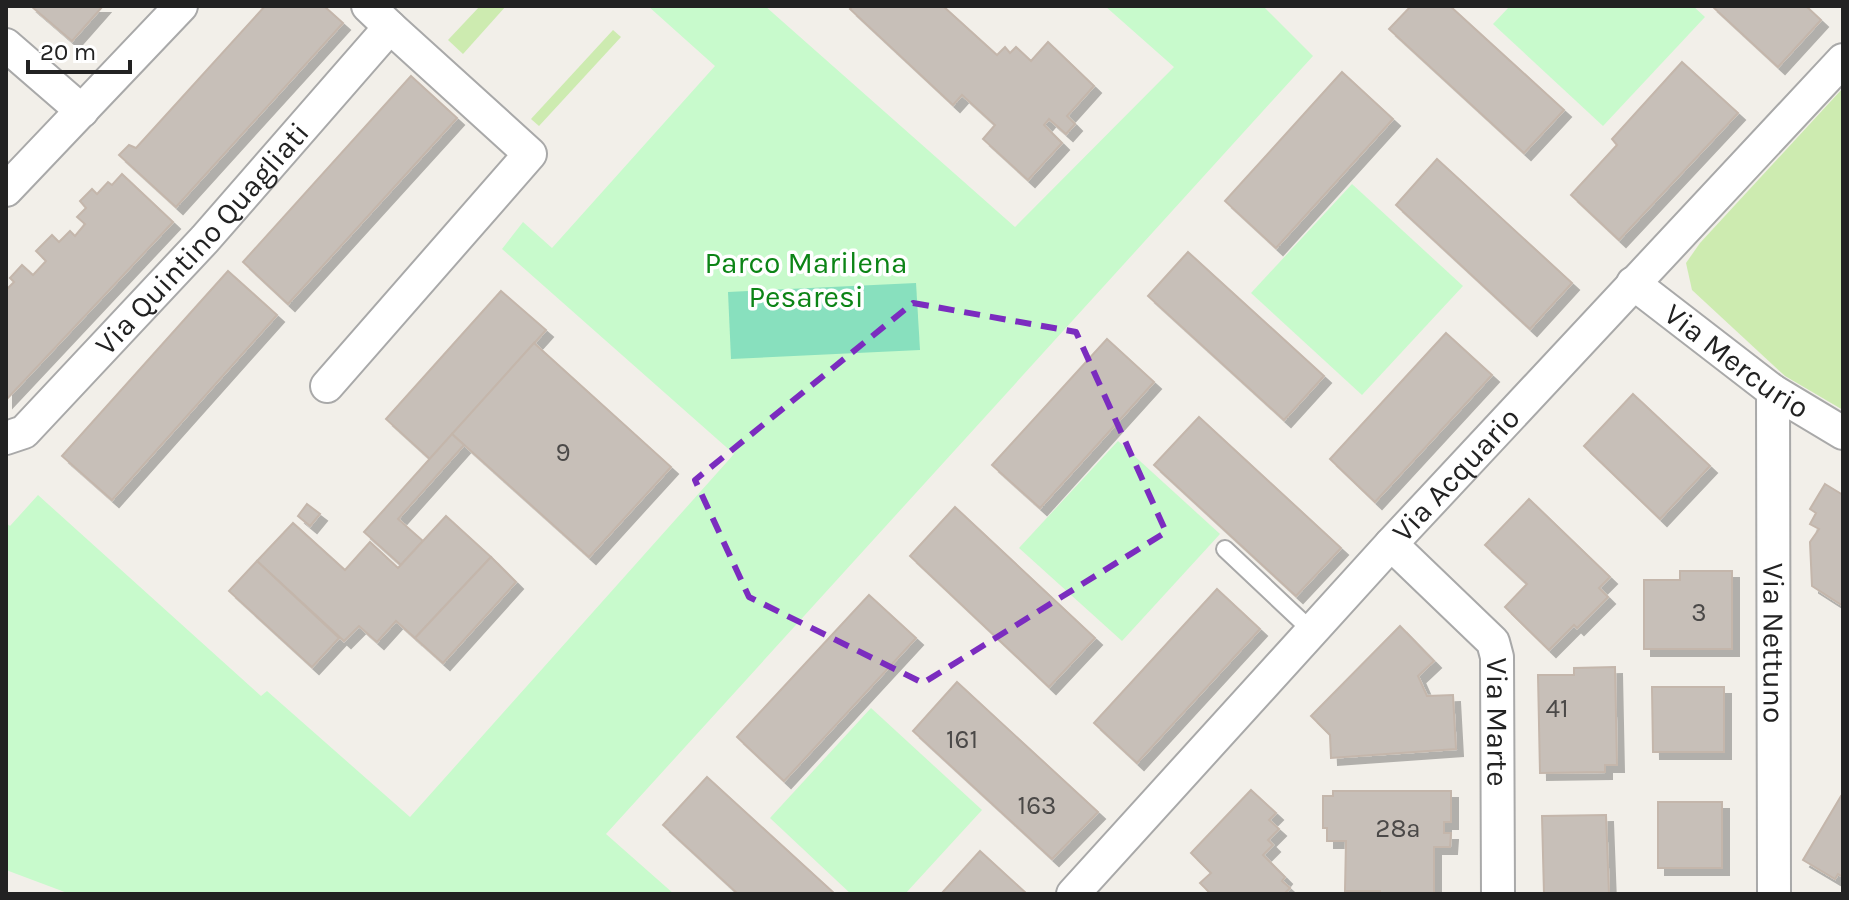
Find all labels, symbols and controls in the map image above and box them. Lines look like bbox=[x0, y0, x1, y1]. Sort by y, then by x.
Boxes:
scale bar bbox=[28, 24, 130, 74]
text: 20 m bbox=[40, 38, 96, 66]
street label: Via Quintino Quagliati bbox=[88, 115, 317, 362]
park label: Parco Marilena Pesaresi bbox=[704, 245, 908, 315]
street label: Via Mercurio bbox=[1657, 296, 1815, 426]
street label: Via Acquario bbox=[1385, 400, 1527, 549]
house number: 9 bbox=[555, 437, 571, 468]
street label: Via Nettuno bbox=[1755, 563, 1792, 723]
house number: 3 bbox=[1691, 597, 1707, 628]
street label: Via Marte bbox=[1479, 657, 1516, 787]
house number: 41 bbox=[1545, 693, 1569, 724]
house number: 161 bbox=[946, 724, 978, 755]
house number: 163 bbox=[1018, 790, 1056, 821]
house number: 28a bbox=[1375, 813, 1421, 844]

